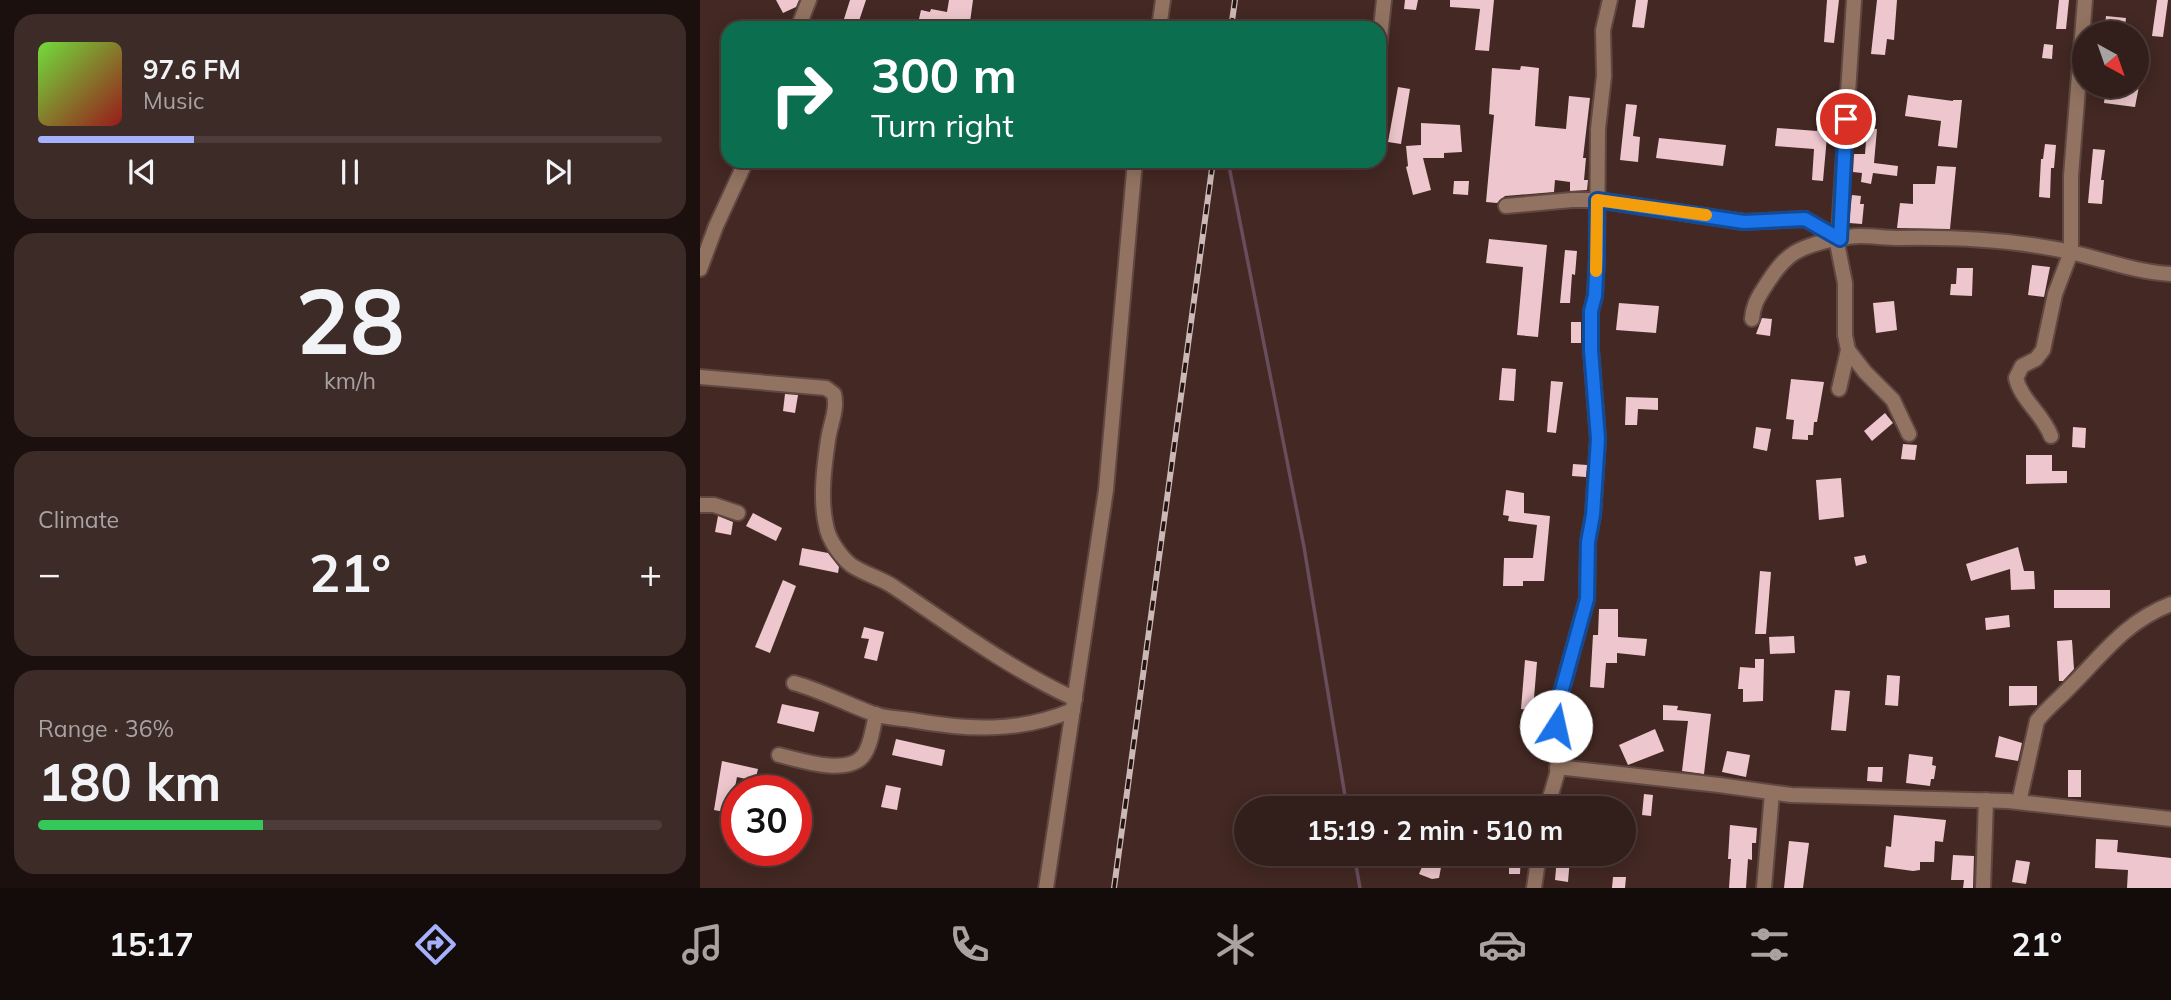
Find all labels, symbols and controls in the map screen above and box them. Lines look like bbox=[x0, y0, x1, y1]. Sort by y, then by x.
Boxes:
north arrow bbox=[2072, 21, 2149, 98]
map controls bbox=[2072, 21, 2149, 98]
text: 300 m bbox=[871, 44, 1017, 105]
icon: right bbox=[756, 49, 847, 140]
text: 97.6 FM bbox=[143, 53, 241, 86]
text: Music bbox=[143, 86, 204, 115]
pin bbox=[1816, 89, 1876, 149]
icon: arrive bbox=[1827, 100, 1865, 138]
text: Turn right bbox=[871, 105, 1014, 145]
icon: previous bbox=[123, 153, 161, 191]
icon: pause bbox=[331, 153, 369, 191]
icon: next bbox=[539, 153, 577, 191]
text: 28 bbox=[295, 263, 405, 377]
text: km/h bbox=[324, 366, 376, 395]
text: Climate bbox=[38, 505, 119, 534]
text: 21° bbox=[309, 540, 391, 605]
text: − bbox=[38, 549, 61, 597]
text: + bbox=[639, 549, 662, 597]
position arrow bbox=[1519, 689, 1593, 763]
text: Range · 36% bbox=[38, 714, 174, 743]
text: 180 km bbox=[38, 749, 221, 814]
speed limit sign: 30 bbox=[721, 775, 812, 866]
text: 15:19 · 2 min · 510 m bbox=[1307, 814, 1563, 847]
icon: directions bbox=[411, 920, 460, 969]
icon: music bbox=[678, 920, 727, 969]
icon: phone bbox=[945, 920, 994, 969]
icon: climate bbox=[1211, 920, 1260, 969]
icon: car bbox=[1478, 920, 1527, 969]
icon: filters bbox=[1745, 920, 1794, 969]
text: 15:17 bbox=[109, 924, 194, 964]
text: 21° bbox=[2012, 924, 2062, 964]

